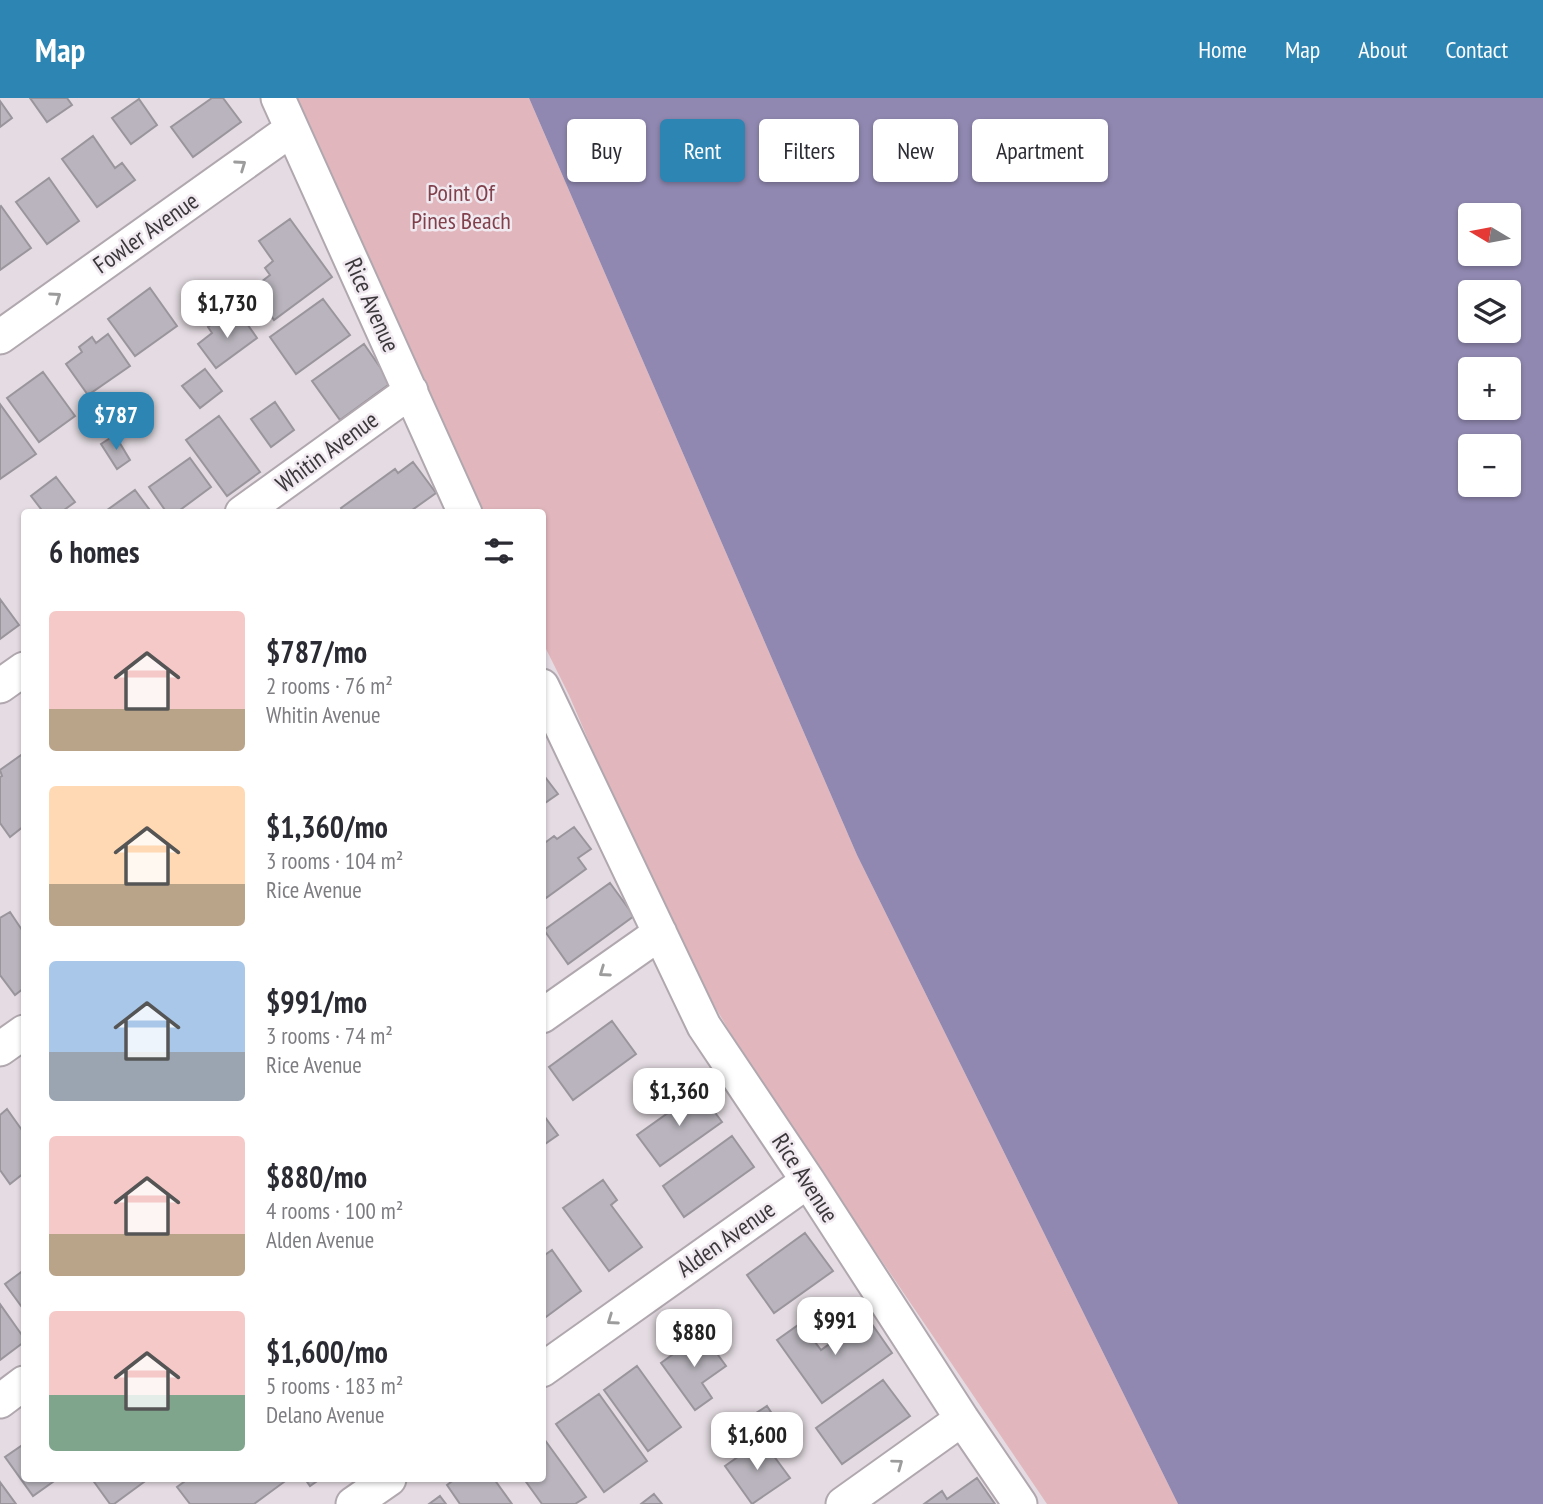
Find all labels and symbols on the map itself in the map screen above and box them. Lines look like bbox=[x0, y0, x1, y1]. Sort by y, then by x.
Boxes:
one-way arrow bbox=[233, 161, 246, 174]
park label: Point Of Pines Beach bbox=[411, 177, 511, 236]
street label: Fowler Avenue bbox=[87, 185, 204, 280]
north arrow bbox=[1458, 203, 1521, 266]
street label: Rice Avenue bbox=[338, 253, 407, 357]
pin: $1,730 bbox=[170, 280, 284, 340]
one-way arrow bbox=[48, 293, 61, 305]
pin: $787 bbox=[75, 392, 157, 452]
street label: Whitin Avenue bbox=[269, 404, 384, 499]
one-way arrow bbox=[599, 964, 612, 976]
pin: $1,360 bbox=[622, 1068, 736, 1128]
street label: Rice Avenue bbox=[765, 1127, 846, 1228]
street label: Alden Avenue bbox=[671, 1194, 781, 1284]
pin: $991 bbox=[794, 1298, 876, 1357]
pin: $880 bbox=[653, 1310, 735, 1369]
one-way arrow bbox=[607, 1312, 620, 1324]
pin: $1,600 bbox=[700, 1412, 814, 1472]
one-way arrow bbox=[890, 1460, 903, 1472]

